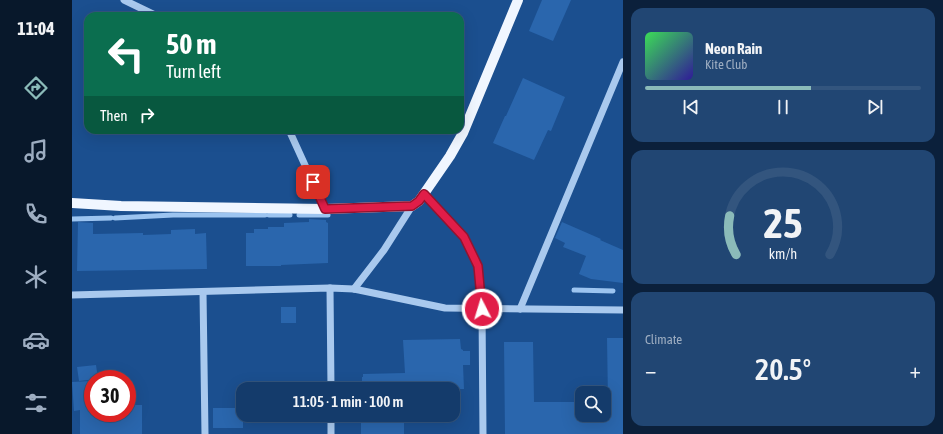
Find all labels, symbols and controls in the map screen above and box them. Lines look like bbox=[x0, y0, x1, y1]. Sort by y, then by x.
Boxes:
text: 11:04 bbox=[17, 18, 55, 39]
icon: left bbox=[100, 28, 152, 80]
text: 50 m bbox=[166, 28, 216, 60]
text: Neon Rain bbox=[705, 40, 762, 57]
text: Kite Club bbox=[705, 57, 747, 72]
text: Turn left bbox=[166, 61, 221, 82]
icon: directions bbox=[22, 74, 50, 102]
icon: previous bbox=[680, 96, 702, 118]
icon: pause bbox=[772, 96, 794, 118]
icon: next bbox=[864, 96, 886, 118]
icon: right bbox=[136, 104, 158, 126]
text: Then bbox=[100, 107, 128, 124]
icon: music bbox=[22, 137, 50, 165]
pin bbox=[296, 165, 330, 199]
icon: arrive bbox=[302, 171, 324, 193]
text: 25 bbox=[763, 199, 803, 247]
icon: phone bbox=[22, 200, 50, 228]
text: km/h bbox=[769, 246, 797, 262]
icon: climate bbox=[22, 263, 50, 291]
position arrow bbox=[461, 288, 503, 330]
icon: car bbox=[22, 326, 50, 354]
text: Climate bbox=[645, 332, 682, 347]
text: 20.5° bbox=[755, 352, 811, 386]
text: − bbox=[645, 357, 656, 383]
text: + bbox=[910, 357, 921, 383]
speed limit sign: 30 bbox=[84, 370, 136, 422]
map controls bbox=[575, 386, 611, 422]
button: search bbox=[575, 386, 611, 422]
icon: filters bbox=[22, 389, 50, 417]
text: 11:05 · 1 min · 100 m bbox=[293, 393, 403, 410]

